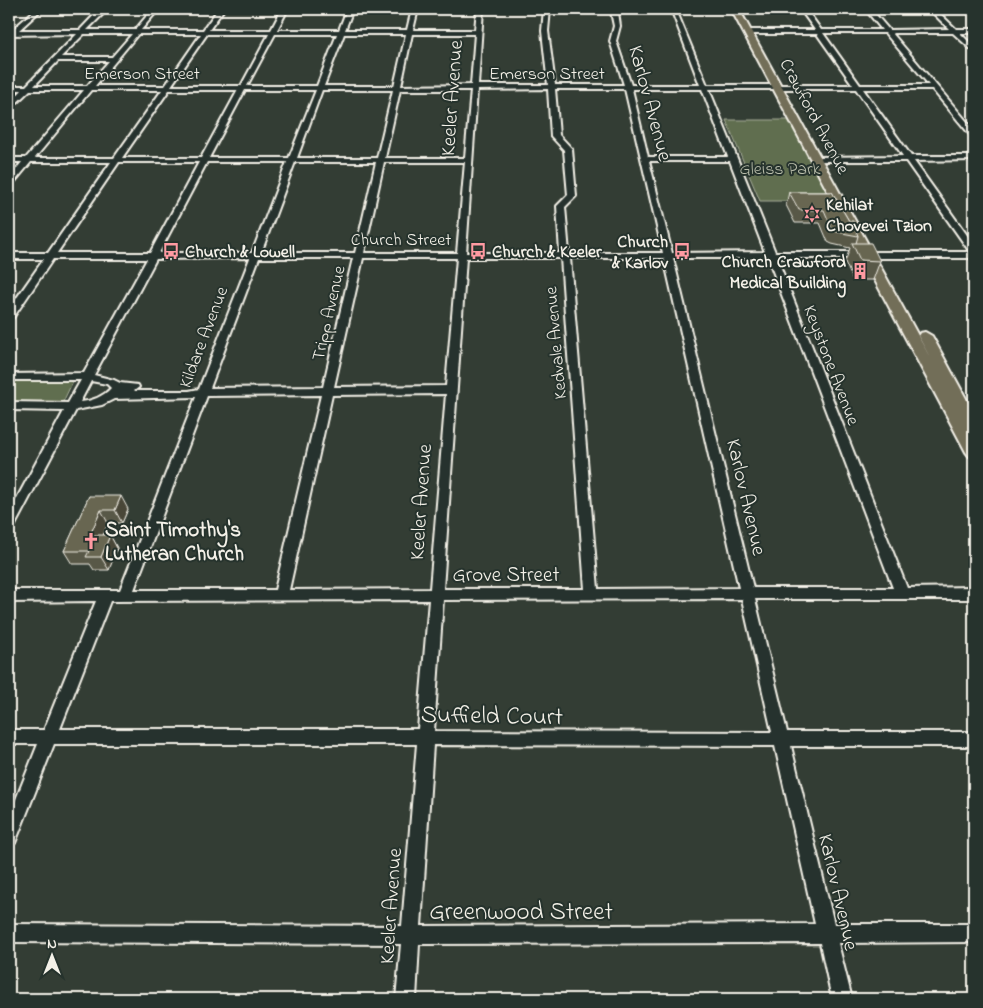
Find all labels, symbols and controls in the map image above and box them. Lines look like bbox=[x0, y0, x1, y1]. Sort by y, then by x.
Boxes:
street label: Keeler Avenue bbox=[434, 38, 472, 157]
street label: Karlov Avenue bbox=[619, 42, 679, 165]
street label: Crawford Avenue bbox=[772, 54, 855, 180]
street label: Emerson Street bbox=[84, 62, 200, 88]
street label: Emerson Street bbox=[489, 62, 605, 88]
park label: Gleiss Park bbox=[740, 157, 821, 183]
place label: Kehilat Chovevei Tzion bbox=[826, 193, 932, 240]
synagogue icon: Kehilat Chovevei Tzion bbox=[802, 204, 822, 224]
street label: Church Street bbox=[351, 228, 451, 254]
place label: Church & Karlov bbox=[611, 230, 669, 277]
place label: Church & Lowell bbox=[185, 240, 295, 266]
place label: Church & Keeler bbox=[492, 240, 602, 266]
bus stop icon: Church & Lowell bbox=[161, 241, 181, 261]
bus stop icon: Church & Keeler bbox=[468, 241, 488, 261]
bus stop icon: Church & Karlov bbox=[672, 241, 692, 261]
place label: Church Crawford Medical Building bbox=[721, 250, 847, 298]
building icon: Church Crawford Medical Building bbox=[850, 261, 870, 281]
street label: Tripp Avenue bbox=[306, 262, 354, 364]
street label: Kildare Avenue bbox=[174, 282, 236, 392]
street label: Kedvale Avenue bbox=[539, 284, 575, 400]
street label: Keystone Avenue bbox=[795, 302, 865, 430]
street label: Karlov Avenue bbox=[717, 436, 773, 559]
street label: Keeler Avenue bbox=[403, 442, 441, 561]
place label: Saint Timothy's Lutheran Church bbox=[105, 516, 244, 570]
church icon: Saint Timothy's Lutheran Church bbox=[81, 531, 101, 551]
street label: Grove Street bbox=[453, 561, 559, 591]
street label: Suffield Court bbox=[421, 698, 564, 736]
street label: Karlov Avenue bbox=[809, 831, 865, 954]
street label: Keeler Avenue bbox=[373, 846, 411, 965]
street label: Greenwood Street bbox=[429, 895, 613, 931]
north arrow bbox=[28, 930, 78, 980]
text: N bbox=[47, 934, 57, 955]

